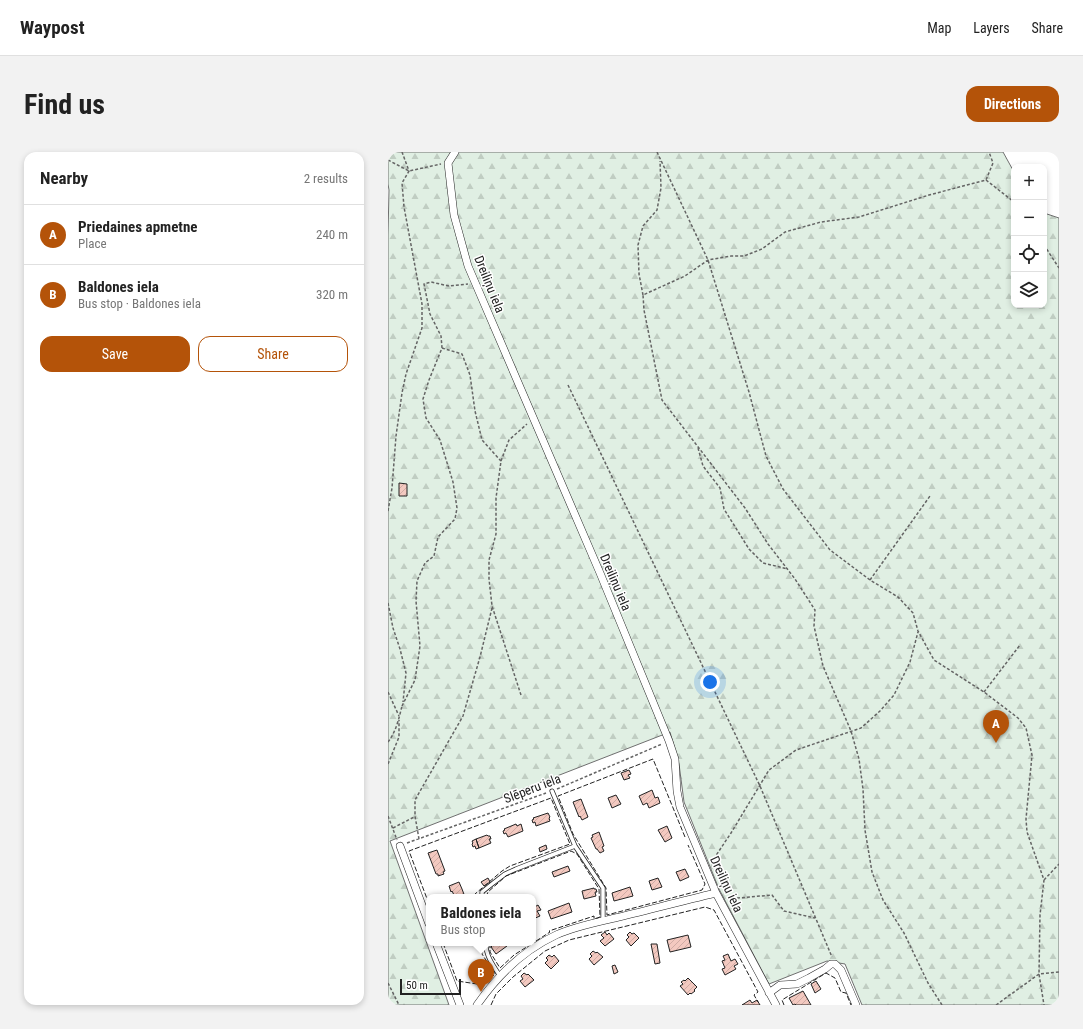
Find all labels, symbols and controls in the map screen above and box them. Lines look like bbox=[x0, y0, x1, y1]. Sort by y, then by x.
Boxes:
text: Waypost bbox=[20, 16, 85, 39]
text: Map bbox=[927, 20, 951, 36]
text: Layers bbox=[973, 20, 1010, 36]
text: Share bbox=[1032, 20, 1063, 36]
button: Directions bbox=[966, 86, 1059, 122]
text: Find us bbox=[24, 88, 105, 121]
map controls bbox=[1011, 164, 1047, 308]
button: + bbox=[1011, 164, 1047, 200]
text: Nearby bbox=[40, 168, 88, 188]
text: 2 results bbox=[304, 171, 348, 186]
button: − bbox=[1011, 200, 1047, 236]
text: Priedaines apmetne bbox=[78, 218, 198, 236]
text: A bbox=[49, 227, 57, 242]
text: 240 m bbox=[316, 227, 348, 242]
text: Place bbox=[78, 236, 107, 251]
button: locate bbox=[1011, 236, 1047, 272]
street label: Dreiliņu iela bbox=[470, 253, 508, 315]
button: layers bbox=[1011, 272, 1047, 308]
text: Baldones iela bbox=[78, 278, 159, 296]
text: B bbox=[49, 287, 57, 302]
text: 320 m bbox=[316, 287, 348, 302]
text: Bus stop · Baldones iela bbox=[78, 296, 201, 311]
button: Save bbox=[40, 336, 190, 372]
button: Share bbox=[198, 336, 348, 372]
street label: Dreiliņu iela bbox=[596, 552, 634, 613]
your location bbox=[700, 672, 720, 692]
pin: A bbox=[983, 710, 1009, 743]
street label: Slēperu iela bbox=[502, 771, 563, 806]
street label: Dreiliņu iela bbox=[706, 854, 746, 915]
popup bbox=[426, 894, 536, 946]
text: Baldones iela bbox=[441, 904, 521, 922]
text: Bus stop bbox=[441, 922, 485, 937]
pin: B bbox=[468, 959, 494, 992]
scale bar bbox=[400, 977, 461, 996]
text: 50 m bbox=[406, 979, 428, 992]

